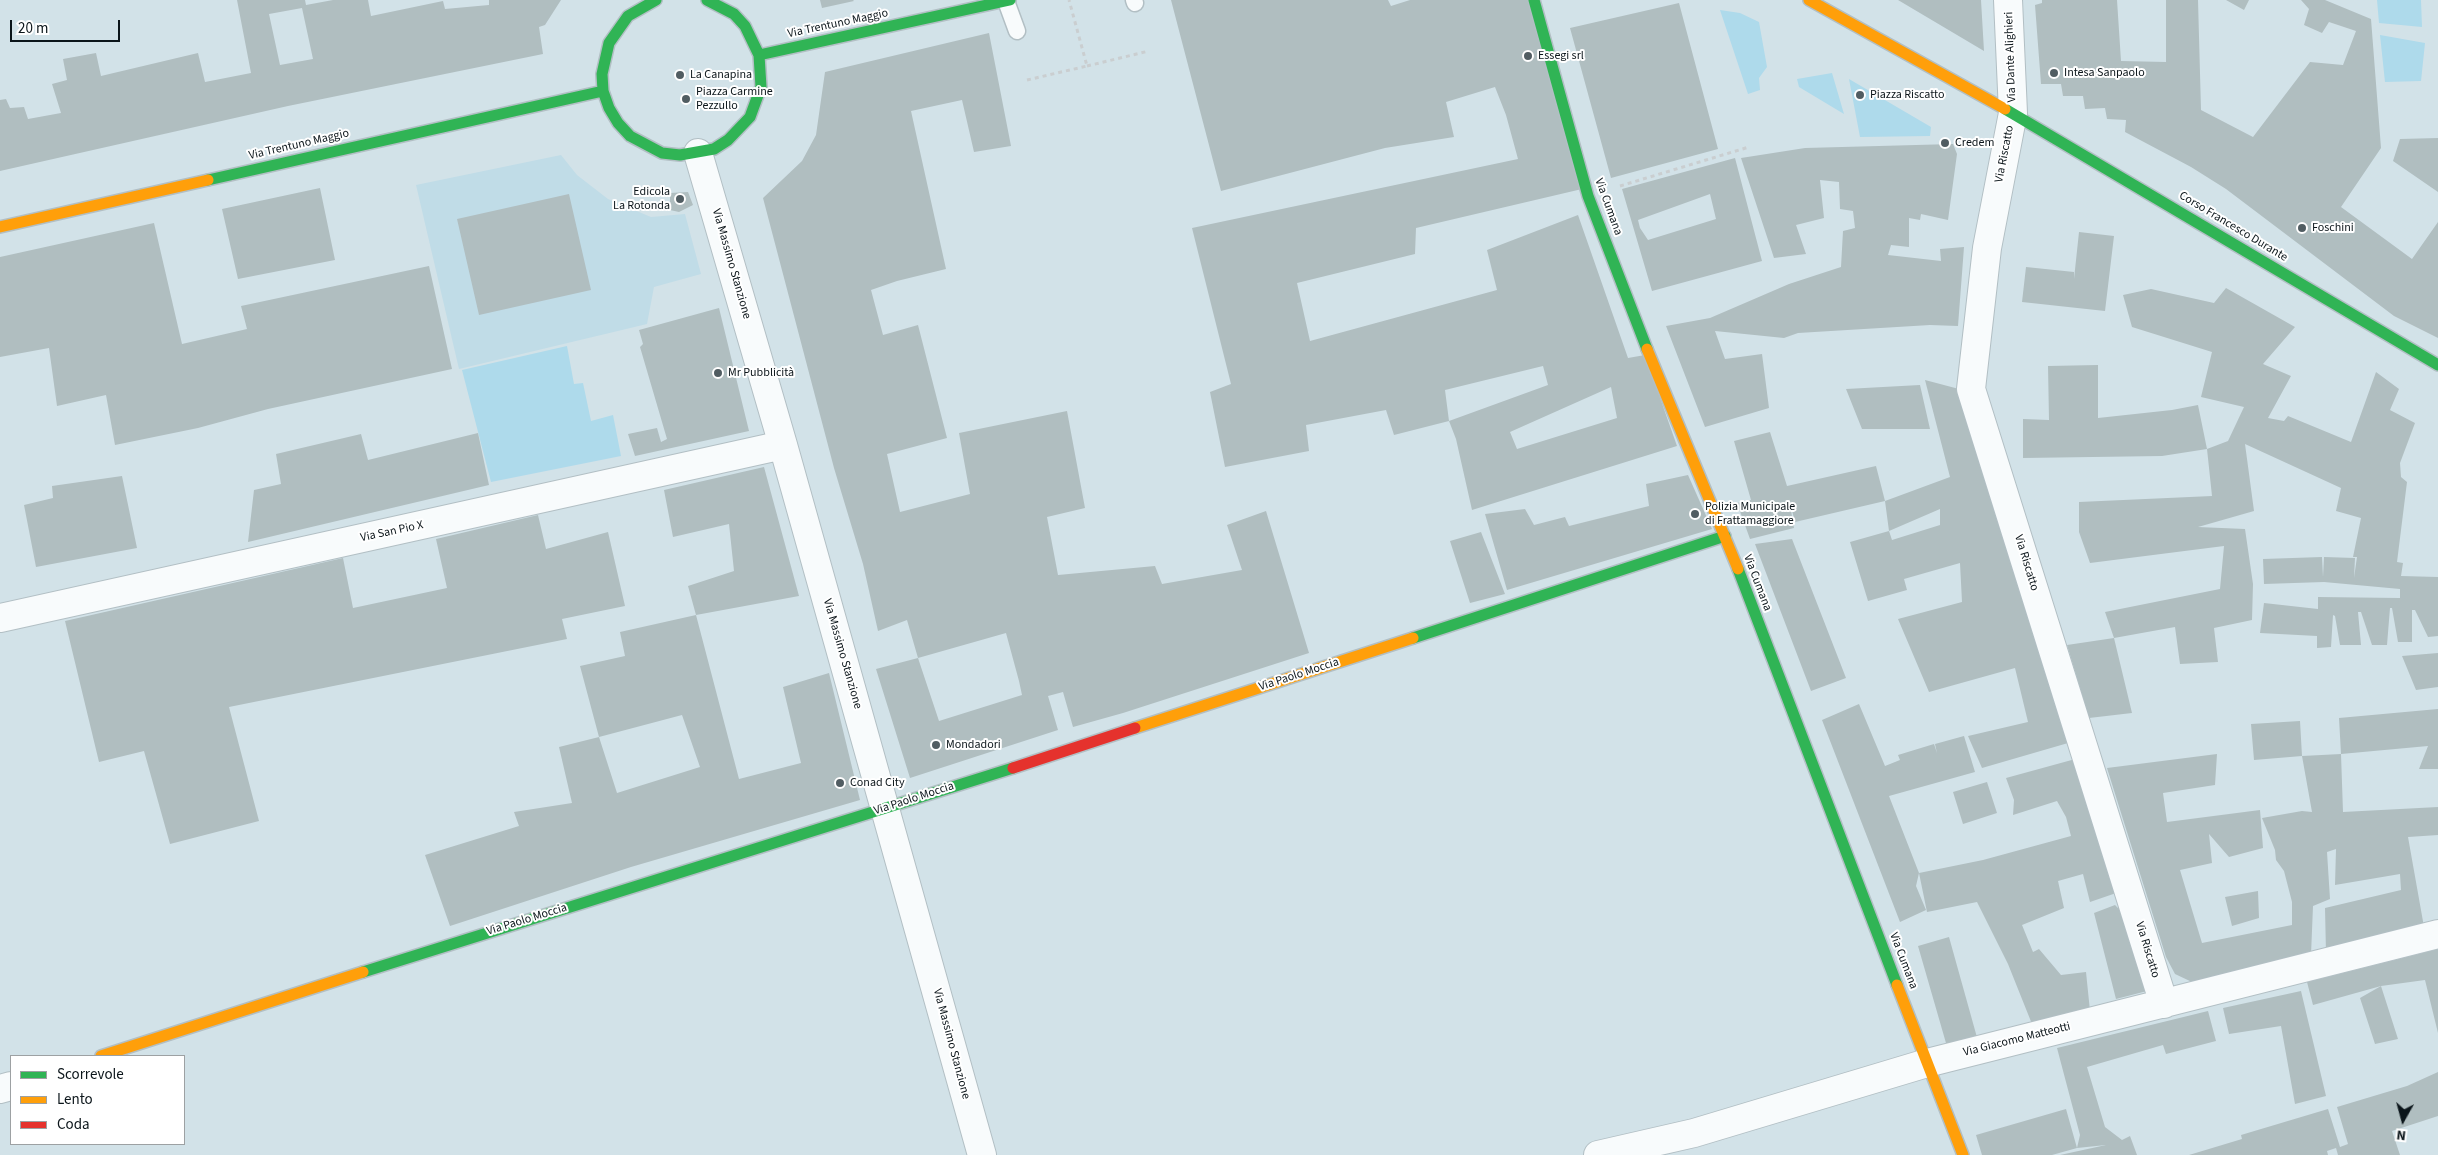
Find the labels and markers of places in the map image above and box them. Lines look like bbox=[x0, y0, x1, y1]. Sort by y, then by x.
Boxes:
place label: Essegi srl bbox=[1538, 49, 1584, 63]
marker: Essegi srl bbox=[1522, 50, 1534, 62]
place label: Intesa Sanpaolo bbox=[2064, 66, 2145, 80]
marker: Intesa Sanpaolo bbox=[2048, 67, 2060, 79]
place label: La Canapina bbox=[690, 68, 752, 82]
marker: La Canapina bbox=[674, 69, 686, 81]
place label: Piazza Carmine Pezzullo bbox=[696, 85, 773, 113]
place label: Piazza Riscatto bbox=[1870, 88, 1944, 102]
marker: Piazza Riscatto bbox=[1854, 89, 1866, 101]
marker: Piazza Carmine Pezzullo bbox=[680, 93, 692, 105]
place label: Credem bbox=[1955, 136, 1994, 150]
marker: Credem bbox=[1939, 137, 1951, 149]
place label: Edicola La Rotonda bbox=[613, 185, 670, 213]
marker: Edicola La Rotonda bbox=[674, 193, 686, 205]
place label: Foschini bbox=[2312, 221, 2354, 235]
marker: Foschini bbox=[2296, 222, 2308, 234]
place label: Mr Pubblicità bbox=[728, 366, 794, 380]
marker: Mr Pubblicità bbox=[712, 367, 724, 379]
place label: Polizia Municipale di Frattamaggiore bbox=[1705, 500, 1795, 528]
marker: Polizia Municipale di Frattamaggiore bbox=[1689, 508, 1701, 520]
place label: Mondadori bbox=[946, 738, 1001, 752]
marker: Mondadori bbox=[930, 739, 942, 751]
place label: Conad City bbox=[850, 776, 904, 790]
marker: Conad City bbox=[834, 777, 846, 789]

